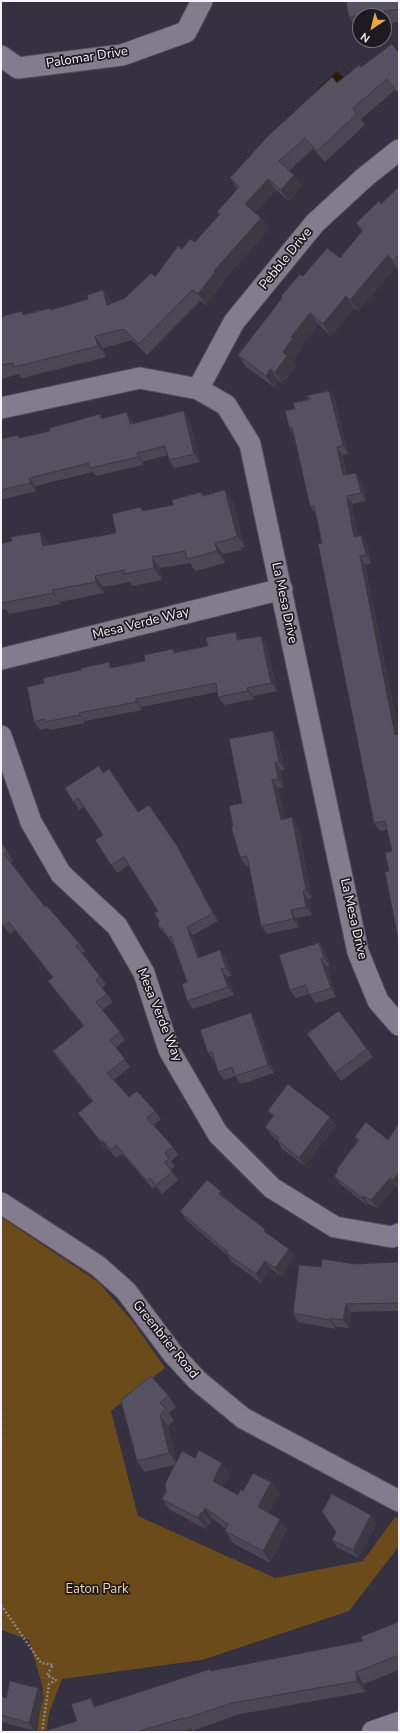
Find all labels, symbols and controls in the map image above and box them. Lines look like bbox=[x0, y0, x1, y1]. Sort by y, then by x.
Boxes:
north arrow bbox=[352, 8, 392, 48]
text: N bbox=[358, 29, 373, 46]
street label: Palomar Drive bbox=[45, 44, 129, 72]
street label: Pebble Drive bbox=[256, 225, 316, 293]
street label: La Mesa Drive bbox=[268, 561, 300, 645]
street label: Mesa Verde Way bbox=[91, 604, 191, 644]
street label: La Mesa Drive bbox=[336, 877, 370, 961]
street label: Mesa Verde Way bbox=[133, 966, 185, 1064]
street label: Greenbrier Road bbox=[129, 1298, 201, 1382]
park label: Eaton Park bbox=[66, 1582, 128, 1598]

